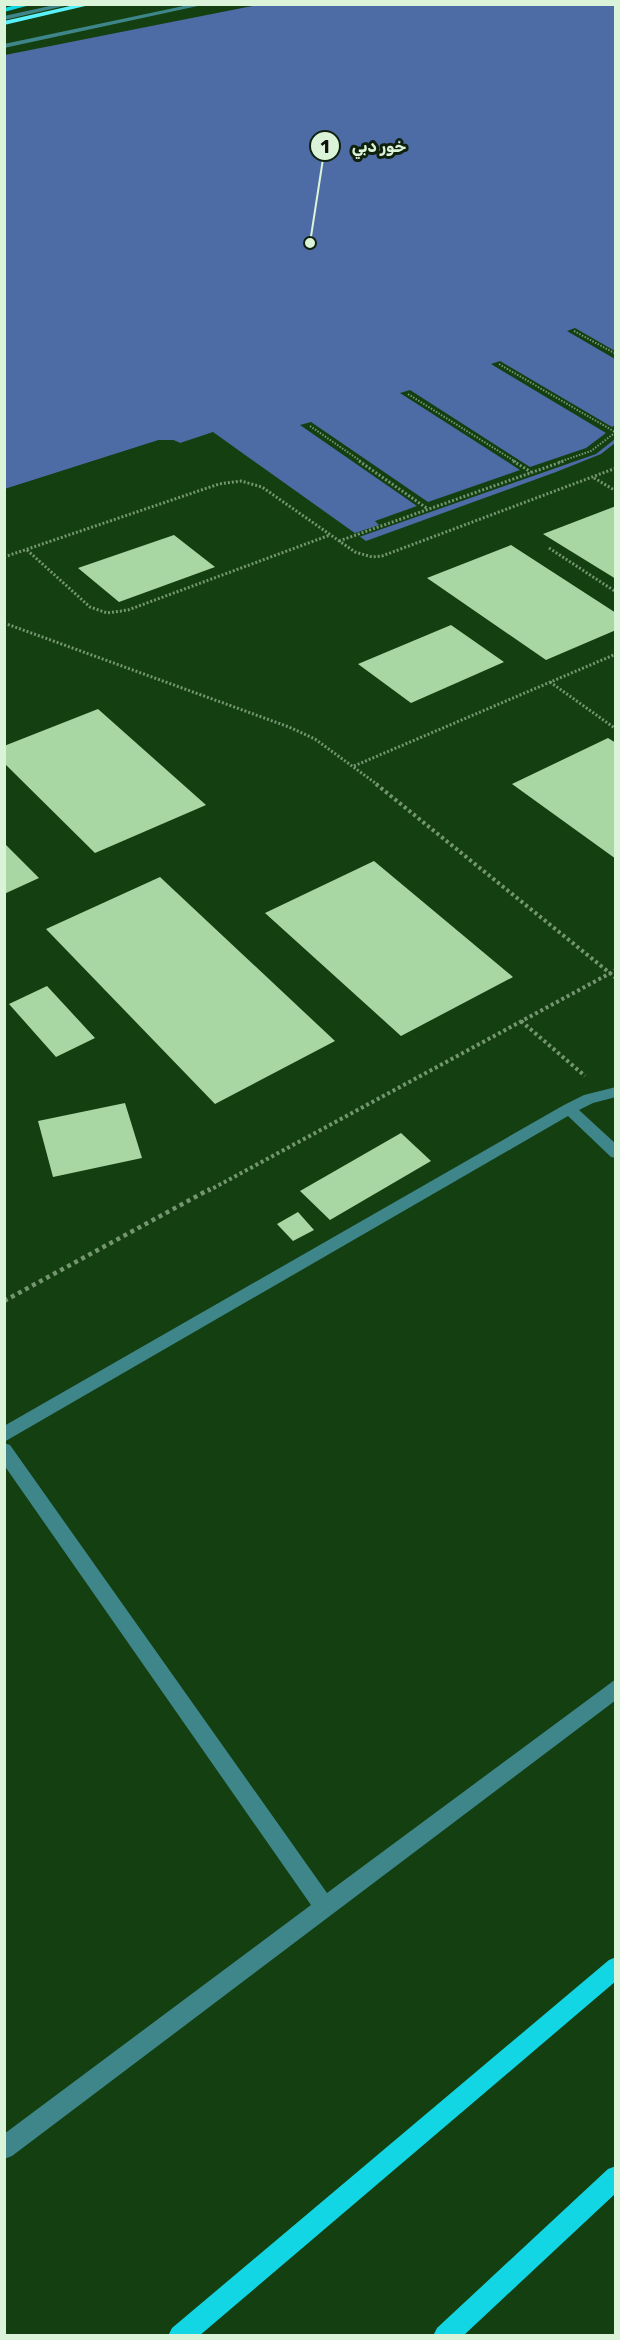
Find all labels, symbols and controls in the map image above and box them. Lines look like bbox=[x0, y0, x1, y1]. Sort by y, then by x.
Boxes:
callout: خور دبي bbox=[310, 129, 419, 163]
text: 1 bbox=[321, 136, 329, 158]
text: خور دبي bbox=[352, 137, 407, 159]

